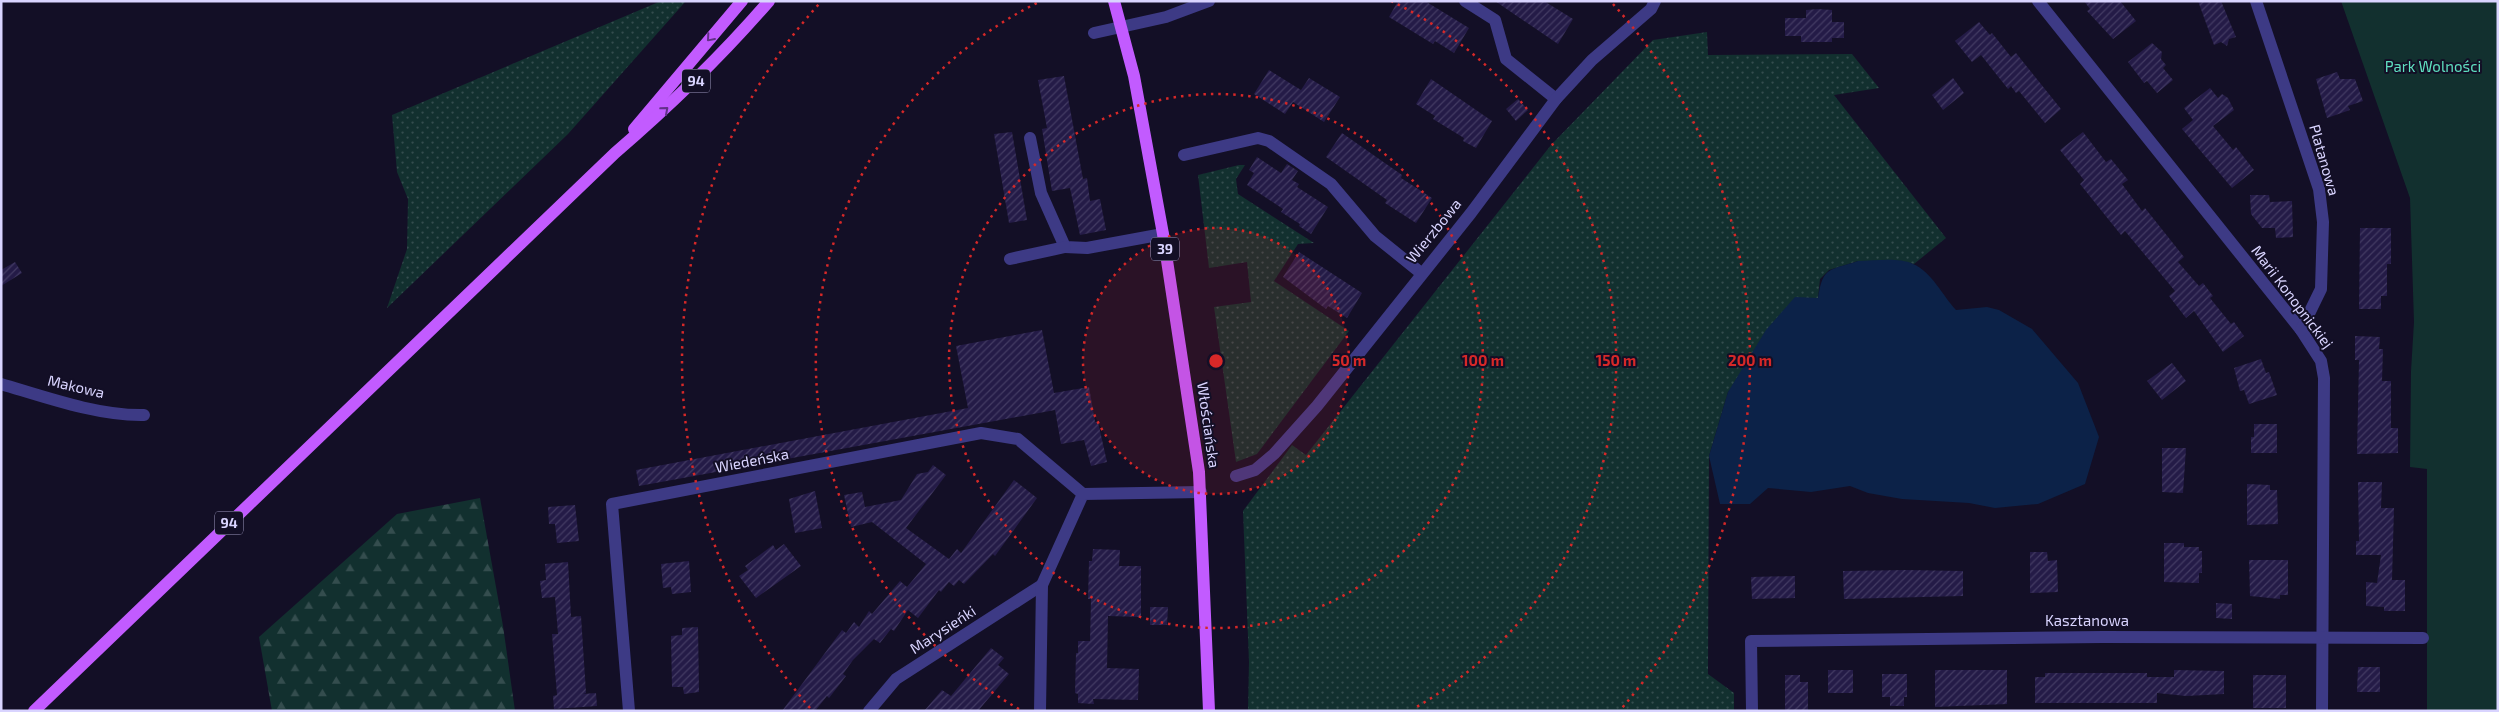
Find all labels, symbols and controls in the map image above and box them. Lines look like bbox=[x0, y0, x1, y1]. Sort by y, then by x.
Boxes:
one-way arrow bbox=[706, 33, 715, 42]
park label: Park Wolności bbox=[2385, 57, 2481, 75]
road number: 94 bbox=[682, 70, 710, 92]
one-way arrow bbox=[659, 107, 668, 116]
street label: Platanowa bbox=[2306, 122, 2344, 197]
street label: Wierzbowa bbox=[1402, 195, 1465, 266]
road number: 39 bbox=[1151, 238, 1179, 260]
street label: Marii Konopnickiej bbox=[2247, 241, 2337, 352]
text: 50 m bbox=[1332, 351, 1366, 369]
text: 100 m bbox=[1462, 351, 1504, 369]
text: 150 m bbox=[1596, 351, 1636, 369]
text: 200 m bbox=[1728, 351, 1772, 369]
centre of rings bbox=[1207, 352, 1225, 370]
street label: Makowa bbox=[46, 371, 106, 401]
street label: Włościańska bbox=[1194, 381, 1224, 469]
street label: Wiedeńska bbox=[713, 444, 790, 476]
road number: 94 bbox=[215, 512, 243, 534]
street label: Marysieńki bbox=[906, 601, 979, 657]
street label: Kasztanowa bbox=[2045, 611, 2129, 629]

